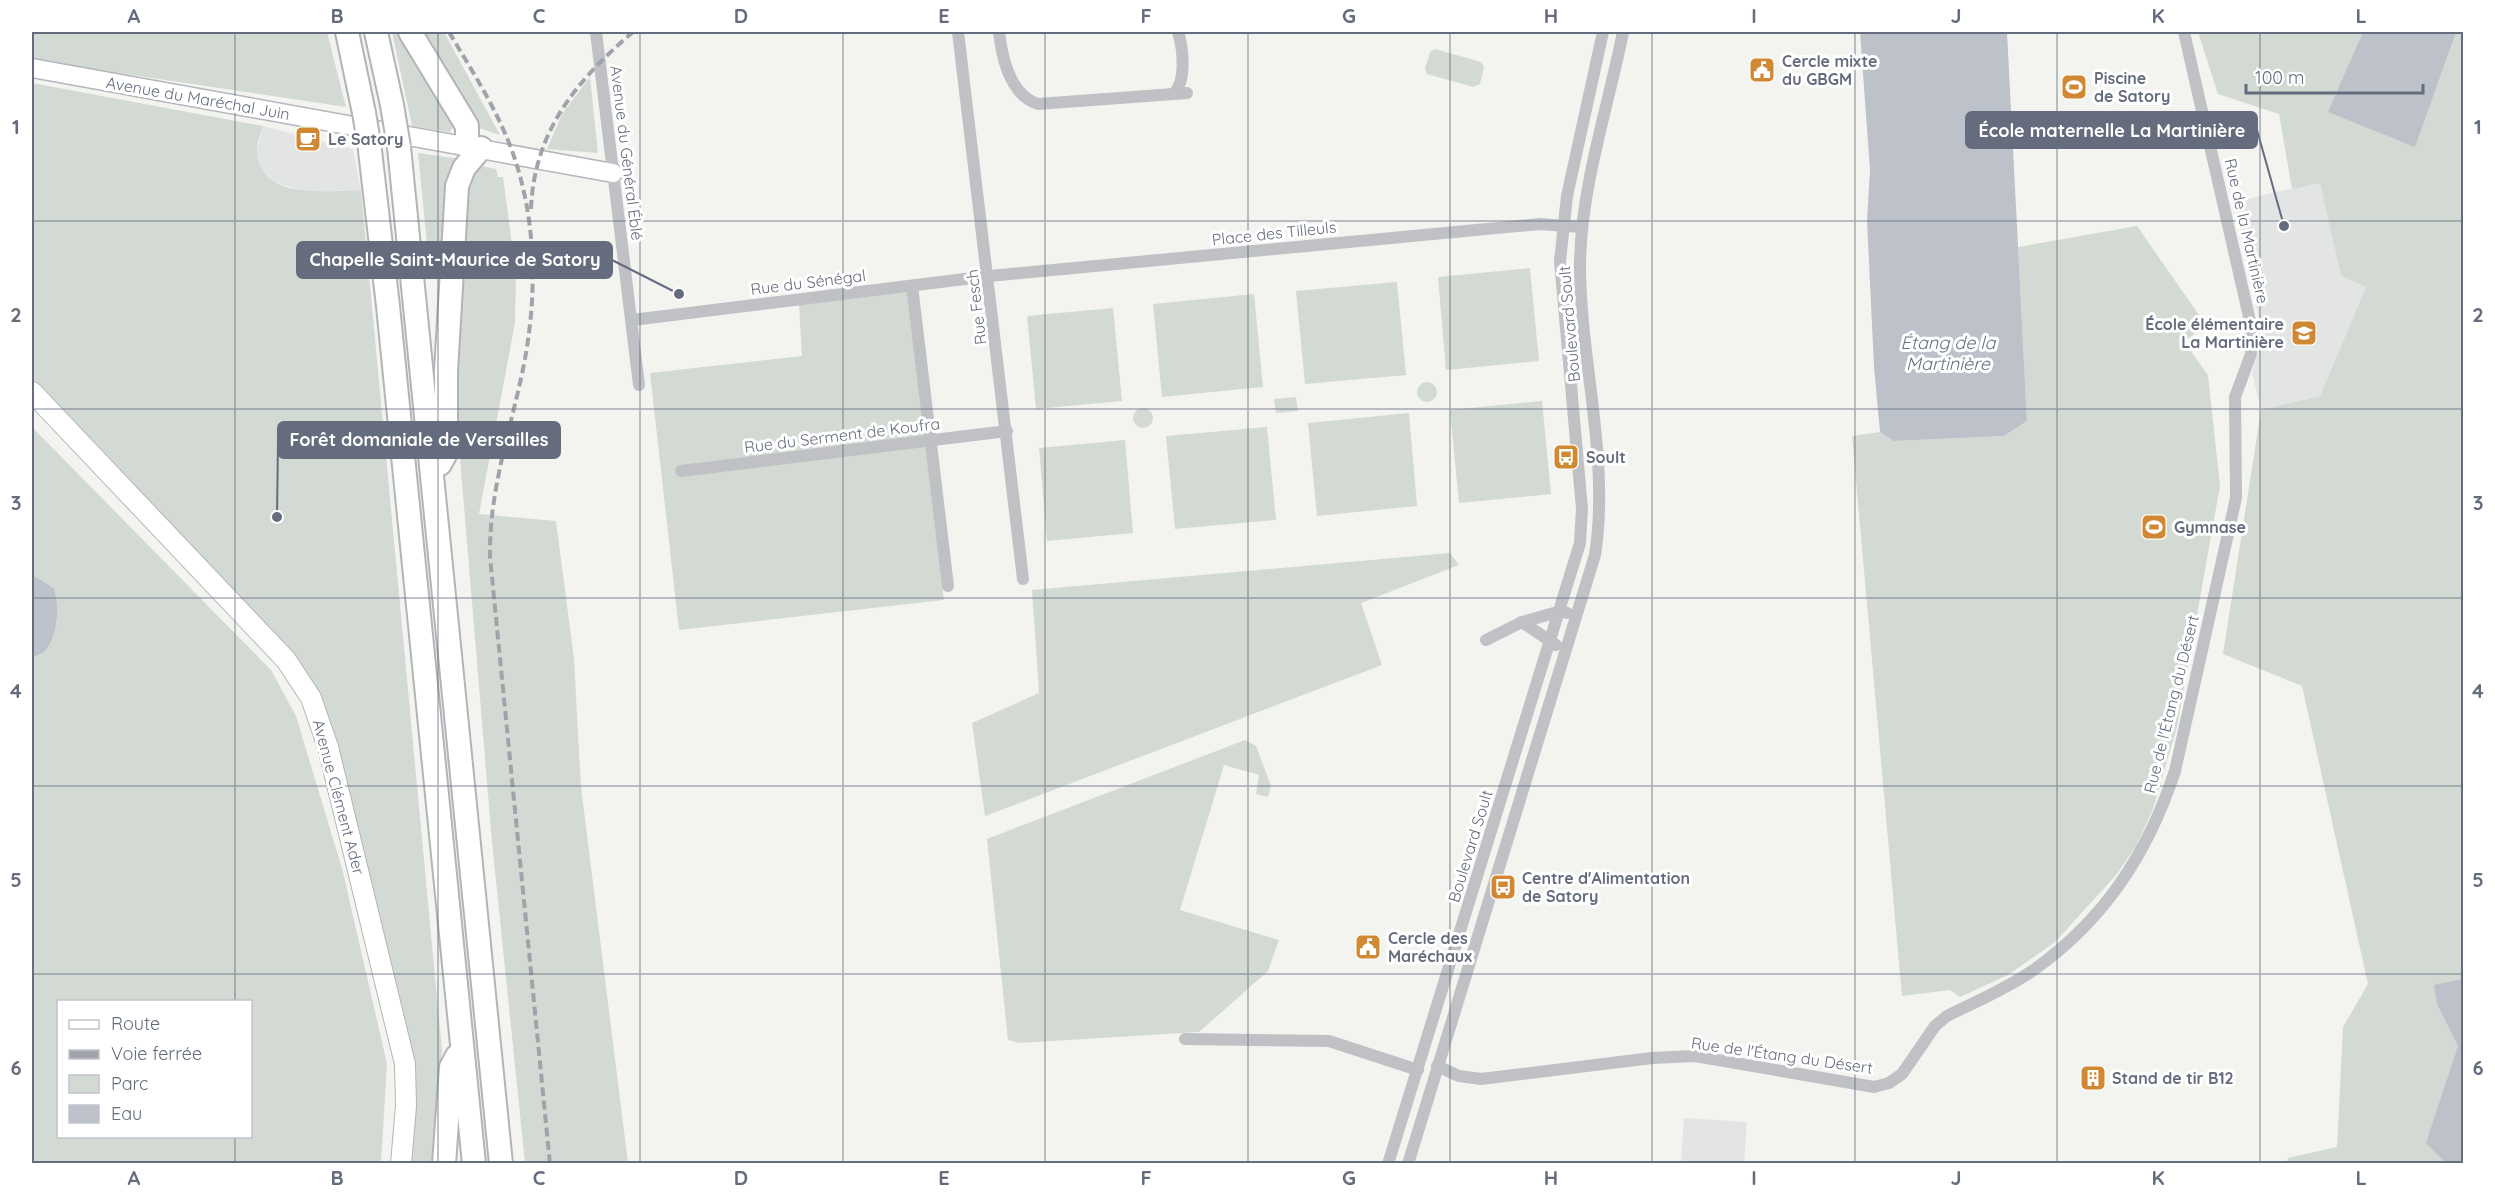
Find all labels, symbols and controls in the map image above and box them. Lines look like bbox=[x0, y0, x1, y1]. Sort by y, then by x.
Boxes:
text: A bbox=[128, 3, 141, 28]
text: B bbox=[330, 3, 344, 28]
text: C bbox=[533, 3, 546, 28]
text: D bbox=[734, 3, 748, 28]
text: E bbox=[938, 3, 950, 28]
text: F bbox=[1140, 3, 1152, 28]
text: G bbox=[1342, 3, 1356, 28]
text: H bbox=[1544, 3, 1558, 28]
text: I bbox=[1751, 3, 1757, 28]
text: J bbox=[1950, 3, 1962, 28]
text: K bbox=[2151, 3, 2165, 28]
text: L bbox=[2355, 3, 2367, 28]
place label: Cercle mixte du GBGM bbox=[1782, 51, 1878, 89]
public building icon: Cercle mixte du GBGM bbox=[1747, 55, 1777, 85]
scale bar bbox=[2246, 57, 2423, 95]
street label: Avenue du Général Éblé bbox=[606, 64, 648, 242]
text: 100 m bbox=[2255, 66, 2304, 89]
place label: Piscine de Satory bbox=[2094, 68, 2170, 106]
street label: Avenue du Maréchal Juin bbox=[105, 72, 291, 124]
sports icon: Piscine de Satory bbox=[2059, 72, 2089, 102]
callout: École maternelle La Martinière bbox=[1966, 112, 2257, 148]
text: 1 bbox=[12, 114, 20, 139]
text: 1 bbox=[2474, 114, 2482, 139]
text: École maternelle La Martinière bbox=[1979, 119, 2245, 142]
cafe icon: Le Satory bbox=[293, 124, 323, 154]
place label: Le Satory bbox=[328, 129, 403, 149]
street label: Rue de la Martinière bbox=[2221, 156, 2273, 306]
street label: Place des Tilleuls bbox=[1211, 217, 1337, 249]
callout: Chapelle Saint-Maurice de Satory bbox=[297, 242, 612, 278]
text: Chapelle Saint-Maurice de Satory bbox=[309, 248, 601, 271]
street label: Rue du Sénégal bbox=[749, 265, 867, 299]
street label: Boulevard Soult bbox=[1554, 265, 1584, 383]
street label: Rue Fesch bbox=[961, 268, 991, 346]
text: 2 bbox=[10, 302, 22, 327]
text: 2 bbox=[2472, 302, 2484, 327]
place label: École élémentaire La Martinière bbox=[2145, 314, 2284, 352]
school or university icon: École élémentaire La Martinière bbox=[2289, 318, 2319, 348]
water label: Étang de la Martinière bbox=[1901, 331, 1997, 375]
street label: Rue du Serment de Koufra bbox=[743, 413, 941, 457]
callout: Forêt domaniale de Versailles bbox=[278, 422, 560, 458]
text: Forêt domaniale de Versailles bbox=[290, 428, 549, 451]
bus stop icon: Soult bbox=[1551, 442, 1581, 472]
place label: Soult bbox=[1586, 447, 1626, 467]
text: 3 bbox=[11, 490, 21, 515]
text: 3 bbox=[2473, 490, 2483, 515]
sports icon: Gymnase bbox=[2139, 512, 2169, 542]
place label: Gymnase bbox=[2174, 517, 2246, 537]
street label: Rue de l'Étang du Désert bbox=[2139, 613, 2203, 795]
text: 4 bbox=[10, 678, 22, 703]
text: 4 bbox=[2472, 678, 2484, 703]
street label: Avenue Clément Ader bbox=[309, 717, 369, 877]
street label: Boulevard Soult bbox=[1443, 787, 1497, 905]
text: 5 bbox=[10, 867, 22, 892]
text: 5 bbox=[2472, 867, 2484, 892]
place label: Centre d'Alimentation de Satory bbox=[1522, 868, 1690, 906]
bus stop icon: Centre d'Alimentation de Satory bbox=[1488, 872, 1518, 902]
place label: Cercle des Maréchaux bbox=[1388, 928, 1472, 966]
public building icon: Cercle des Maréchaux bbox=[1353, 932, 1383, 962]
legend bbox=[57, 1000, 252, 1138]
text: Route bbox=[111, 1012, 160, 1035]
street label: Rue de l'Étang du Désert bbox=[1690, 1032, 1874, 1078]
text: Voie ferrée bbox=[111, 1042, 202, 1065]
text: 6 bbox=[10, 1055, 22, 1080]
text: 6 bbox=[2472, 1055, 2484, 1080]
building icon: Stand de tir B12 bbox=[2078, 1063, 2108, 1093]
place label: Stand de tir B12 bbox=[2112, 1068, 2234, 1088]
text: Parc bbox=[111, 1072, 148, 1095]
text: Eau bbox=[111, 1102, 142, 1125]
text: A bbox=[128, 1165, 141, 1190]
text: B bbox=[330, 1165, 344, 1190]
text: C bbox=[533, 1165, 546, 1190]
text: D bbox=[734, 1165, 748, 1190]
text: E bbox=[938, 1165, 950, 1190]
text: F bbox=[1140, 1165, 1152, 1190]
text: G bbox=[1342, 1165, 1356, 1190]
text: H bbox=[1544, 1165, 1558, 1190]
text: I bbox=[1751, 1165, 1757, 1190]
text: J bbox=[1950, 1165, 1962, 1190]
text: K bbox=[2151, 1165, 2165, 1190]
text: L bbox=[2355, 1165, 2367, 1190]

